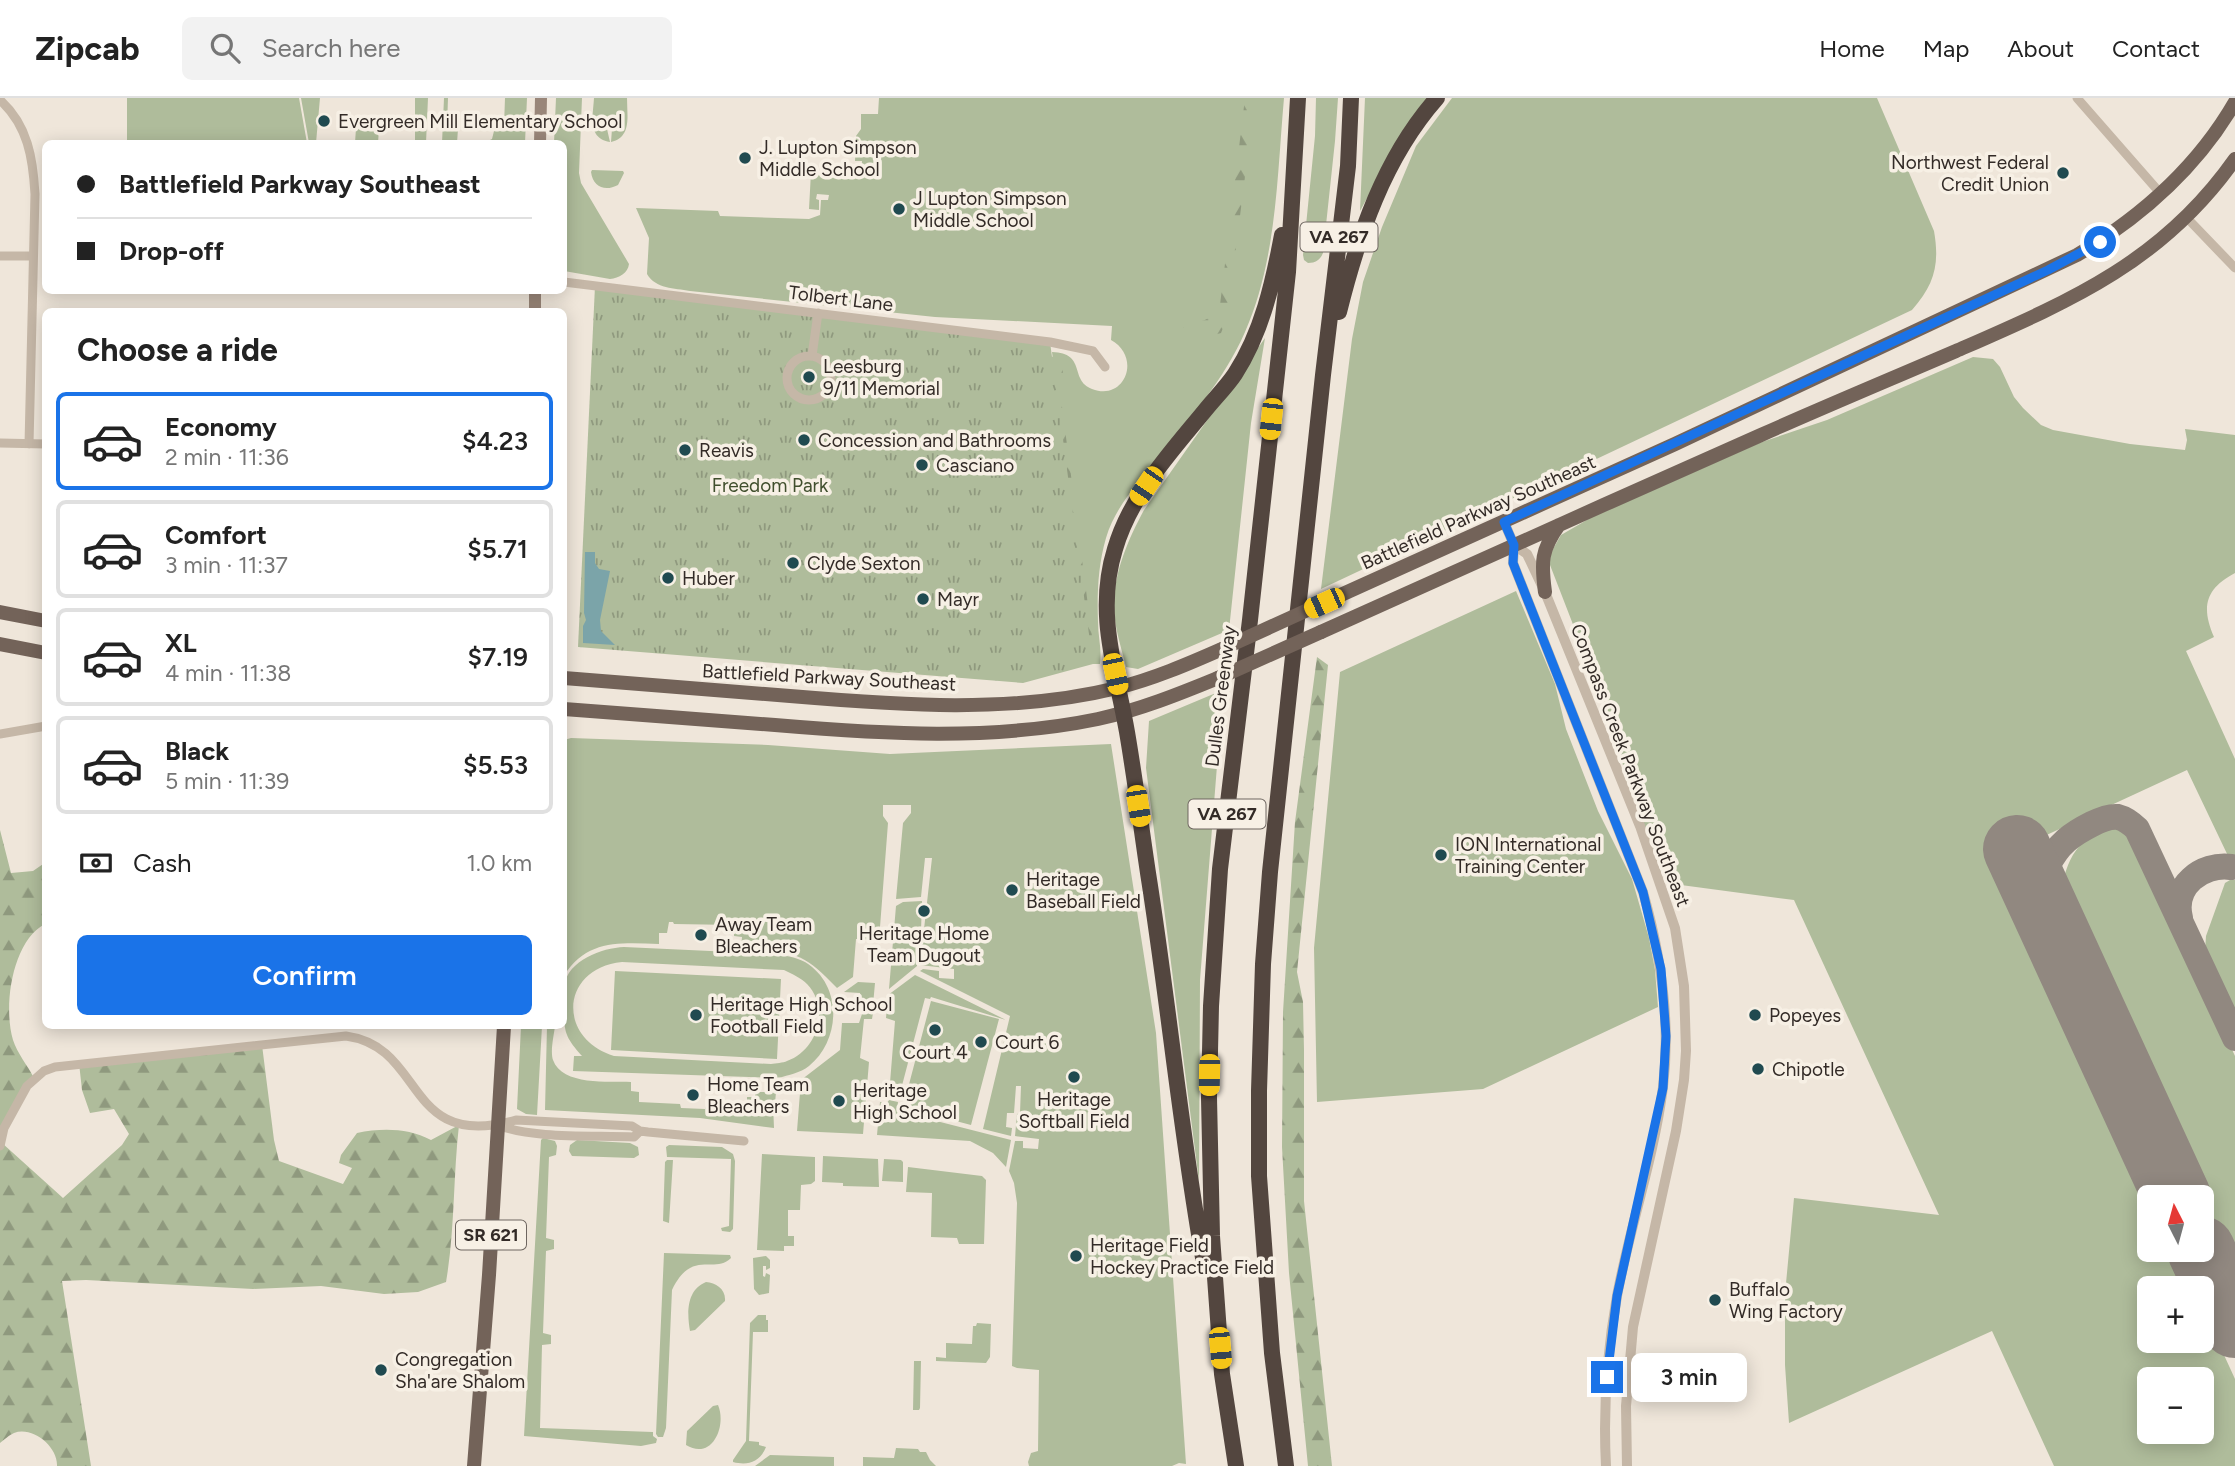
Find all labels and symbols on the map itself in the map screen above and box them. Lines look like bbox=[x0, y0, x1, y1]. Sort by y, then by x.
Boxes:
place label: Evergreen Mill Elementary School bbox=[338, 110, 623, 133]
marker: Evergreen Mill Elementary School bbox=[316, 113, 332, 129]
place label: J. Lupton Simpson Middle School bbox=[759, 136, 917, 181]
marker: J. Lupton Simpson Middle School bbox=[737, 150, 753, 166]
place label: Northwest Federal Credit Union bbox=[1891, 151, 2049, 196]
marker: Northwest Federal Credit Union bbox=[2055, 165, 2071, 181]
place label: J Lupton Simpson Middle School bbox=[913, 187, 1067, 232]
marker: J Lupton Simpson Middle School bbox=[891, 201, 907, 217]
road number: VA 267 bbox=[1300, 222, 1378, 252]
route start bbox=[2084, 226, 2116, 258]
street label: Tolbert Lane bbox=[787, 281, 894, 316]
place label: Leesburg 9/11 Memorial bbox=[823, 355, 940, 400]
marker: Leesburg 9/11 Memorial bbox=[801, 369, 817, 385]
car bbox=[1259, 397, 1284, 441]
place label: Concession and Bathrooms bbox=[818, 429, 1051, 452]
marker: Concession and Bathrooms bbox=[796, 432, 812, 448]
place label: Reavis bbox=[699, 439, 754, 462]
marker: Reavis bbox=[677, 442, 693, 458]
street label: Battlefield Parkway Southeast bbox=[1357, 450, 1599, 575]
place label: Casciano bbox=[936, 454, 1014, 477]
marker: Casciano bbox=[914, 457, 930, 473]
car bbox=[1126, 463, 1167, 509]
park label: Freedom Park bbox=[712, 474, 829, 497]
place label: Clyde Sexton bbox=[807, 552, 921, 575]
marker: Clyde Sexton bbox=[785, 555, 801, 571]
place label: Huber bbox=[682, 567, 735, 590]
marker: Huber bbox=[660, 570, 676, 586]
car bbox=[1301, 585, 1348, 621]
place label: Mayr bbox=[937, 588, 980, 611]
marker: Mayr bbox=[915, 591, 931, 607]
street label: Compass Creek Parkway Southeast bbox=[1566, 620, 1695, 910]
street label: Dulles Greenway bbox=[1200, 624, 1241, 768]
car bbox=[1101, 651, 1130, 697]
street label: Battlefield Parkway Southeast bbox=[701, 659, 957, 696]
car bbox=[1125, 784, 1152, 828]
road number: VA 267 bbox=[1188, 800, 1266, 828]
place label: ION International Training Center bbox=[1455, 833, 1601, 878]
marker: ION International Training Center bbox=[1433, 847, 1449, 863]
place label: Heritage Baseball Field bbox=[1026, 868, 1141, 913]
marker: Heritage Baseball Field bbox=[1004, 882, 1020, 898]
marker: Heritage Home Team Dugout bbox=[916, 903, 932, 919]
place label: Away Team Bleachers bbox=[715, 913, 812, 958]
place label: Heritage Home Team Dugout bbox=[859, 922, 989, 967]
marker: Away Team Bleachers bbox=[693, 927, 709, 943]
place label: Heritage High School Football Field bbox=[710, 993, 892, 1038]
place label: Popeyes bbox=[1769, 1004, 1841, 1027]
marker: Heritage High School Football Field bbox=[688, 1007, 704, 1023]
marker: Popeyes bbox=[1747, 1007, 1763, 1023]
marker: Court 4 bbox=[927, 1022, 943, 1038]
place label: Court 6 bbox=[995, 1031, 1060, 1054]
marker: Court 6 bbox=[973, 1034, 989, 1050]
place label: Court 4 bbox=[902, 1041, 968, 1064]
car bbox=[1199, 1054, 1220, 1096]
place label: Chipotle bbox=[1772, 1058, 1845, 1081]
marker: Chipotle bbox=[1750, 1061, 1766, 1077]
marker: Heritage Softball Field bbox=[1066, 1069, 1082, 1085]
place label: Home Team Bleachers bbox=[707, 1073, 809, 1118]
place label: Heritage High School bbox=[853, 1079, 957, 1124]
marker: Home Team Bleachers bbox=[685, 1087, 701, 1103]
place label: Heritage Softball Field bbox=[1018, 1088, 1130, 1133]
marker: Heritage High School bbox=[831, 1093, 847, 1109]
north arrow bbox=[2137, 1185, 2214, 1262]
road number: SR 621 bbox=[456, 1220, 526, 1250]
place label: Heritage Field Hockey Practice Field bbox=[1090, 1234, 1274, 1279]
marker: Heritage Field Hockey Practice Field bbox=[1068, 1248, 1084, 1264]
place label: Buffalo Wing Factory bbox=[1729, 1278, 1843, 1323]
marker: Buffalo Wing Factory bbox=[1707, 1292, 1723, 1308]
car bbox=[1208, 1326, 1233, 1370]
place label: Congregation Sha'are Shalom bbox=[395, 1348, 525, 1393]
callout: 3 min bbox=[1632, 1352, 1747, 1402]
route end bbox=[1591, 1361, 1623, 1393]
marker: Congregation Sha'are Shalom bbox=[373, 1362, 389, 1378]

